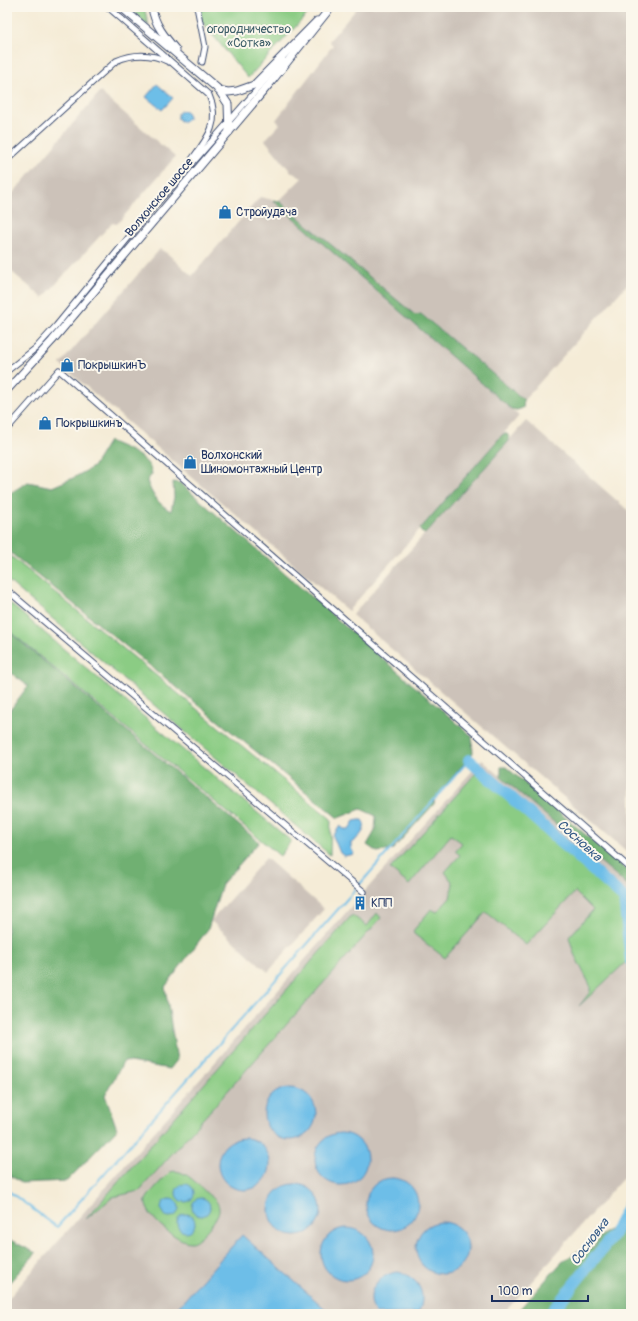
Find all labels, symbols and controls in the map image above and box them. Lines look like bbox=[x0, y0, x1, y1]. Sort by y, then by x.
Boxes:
park label: огородничество «Сотка» bbox=[207, 22, 291, 51]
street label: Волхонское шоссе bbox=[122, 155, 197, 240]
shop icon: Стройудача bbox=[217, 204, 233, 220]
place label: Стройудача bbox=[236, 205, 297, 220]
shop icon: ПокрышкинЪ bbox=[59, 357, 75, 373]
place label: ПокрышкинЪ bbox=[78, 358, 146, 373]
shop icon: Покрышкинъ bbox=[37, 415, 53, 431]
place label: Покрышкинъ bbox=[56, 416, 123, 431]
place label: Волхонский Шиномонтажный Центр bbox=[201, 448, 323, 477]
shop icon: Волхонский Шиномонтажный Центр bbox=[182, 454, 198, 470]
water label: Сосновка bbox=[554, 817, 606, 865]
building icon: КПП bbox=[352, 895, 368, 911]
place label: КПП bbox=[371, 896, 392, 911]
water label: Сосновка bbox=[567, 1214, 613, 1268]
scale bar bbox=[492, 1277, 588, 1303]
text: 100 m bbox=[498, 1284, 533, 1299]

